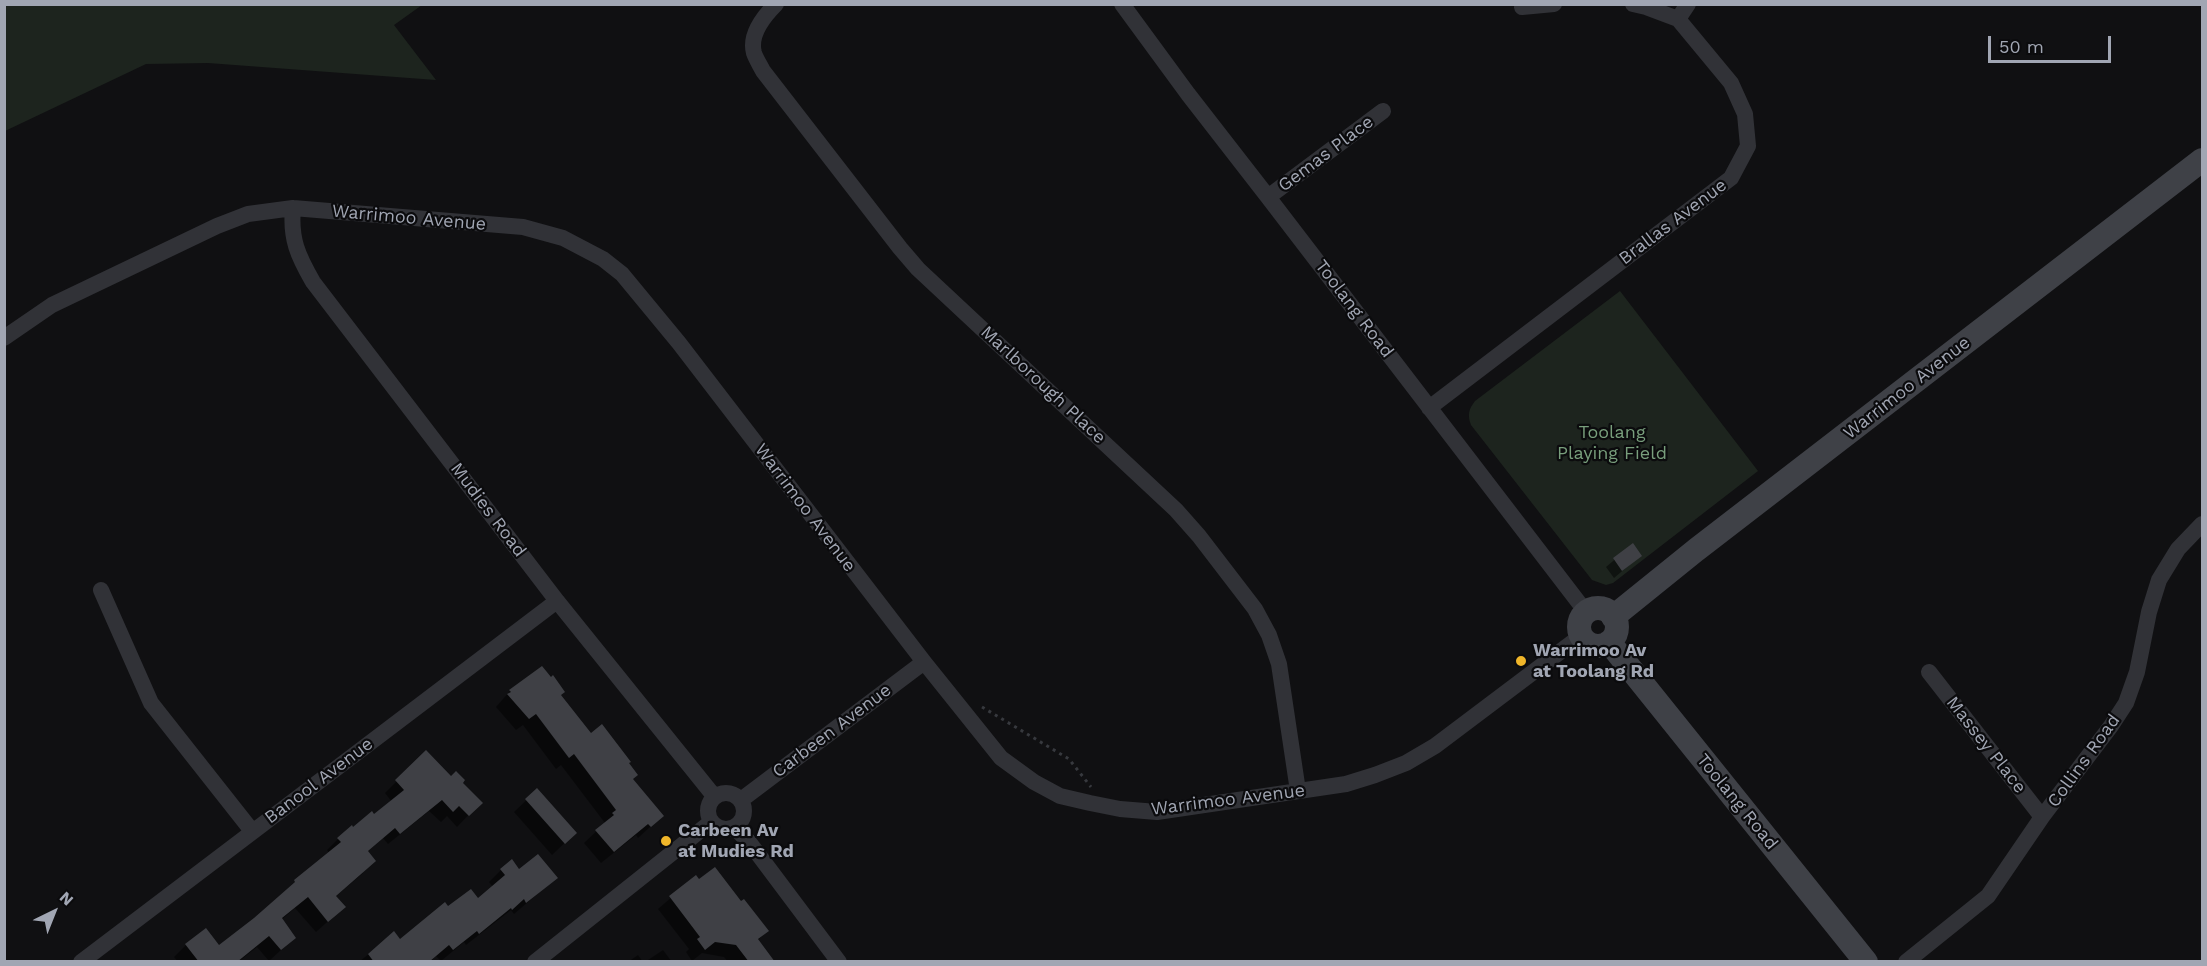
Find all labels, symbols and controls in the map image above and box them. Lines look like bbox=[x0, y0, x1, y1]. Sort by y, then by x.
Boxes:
scale bar bbox=[1991, 24, 2114, 62]
text: 50 m bbox=[1999, 36, 2044, 57]
street label: Gemas Place bbox=[1274, 111, 1378, 197]
street label: Brallas Avenue bbox=[1615, 174, 1731, 270]
street label: Warrimoo Avenue bbox=[331, 200, 487, 236]
street label: Toolang Road bbox=[1310, 256, 1398, 362]
street label: Marlborough Place bbox=[976, 321, 1110, 449]
street label: Warrimoo Avenue bbox=[1839, 332, 1975, 444]
park label: Toolang Playing Field bbox=[1557, 422, 1667, 464]
street label: Warrimoo Avenue bbox=[750, 440, 860, 576]
street label: Mudies Road bbox=[446, 459, 530, 561]
place label: Warrimoo Av at Toolang Rd bbox=[1533, 640, 1654, 682]
marker: Warrimoo Av at Toolang Rd bbox=[1514, 654, 1528, 668]
street label: Carbeen Avenue bbox=[768, 679, 896, 783]
street label: Massey Place bbox=[1941, 692, 2031, 798]
street label: Collins Road bbox=[2043, 710, 2125, 812]
street label: Banool Avenue bbox=[261, 733, 377, 829]
street label: Toolang Road bbox=[1692, 750, 1782, 854]
street label: Warrimoo Avenue bbox=[1150, 780, 1306, 820]
place label: Carbeen Av at Mudies Rd bbox=[678, 820, 794, 862]
marker: Carbeen Av at Mudies Rd bbox=[659, 834, 673, 848]
north arrow bbox=[24, 882, 84, 942]
text: N bbox=[56, 887, 77, 909]

